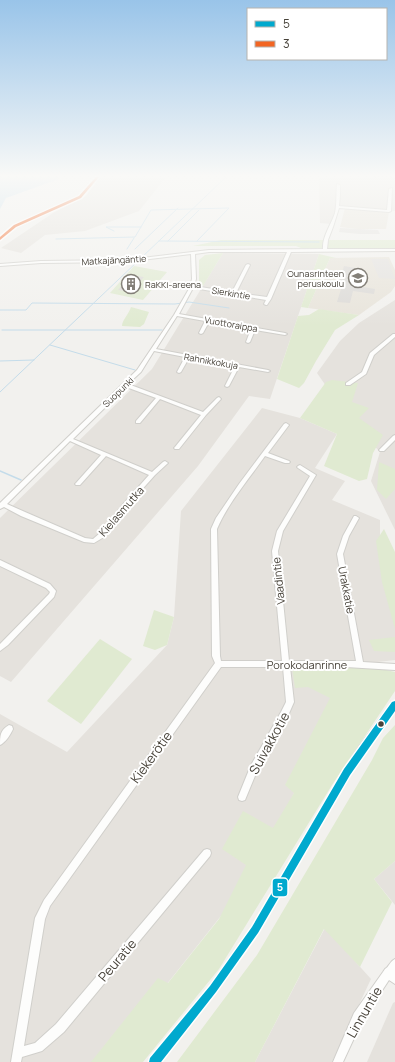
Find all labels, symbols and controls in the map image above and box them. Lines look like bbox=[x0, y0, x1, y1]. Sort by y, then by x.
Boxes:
legend bbox=[247, 8, 387, 60]
text: 5 bbox=[283, 15, 290, 32]
text: 3 bbox=[283, 35, 290, 52]
street label: Matkajängäntie bbox=[81, 252, 147, 268]
place label: Ounasrinteen peruskoulu bbox=[287, 267, 344, 290]
school or university icon: Ounasrinteen peruskoulu bbox=[347, 267, 369, 289]
building icon: RaKKi-areena bbox=[120, 273, 142, 295]
place label: RaKKi-areena bbox=[145, 278, 201, 291]
street label: Sierkintie bbox=[211, 284, 251, 302]
street label: Vuottoraippa bbox=[203, 313, 259, 335]
street label: Rahnikkokuja bbox=[183, 350, 239, 372]
street label: Suopunki bbox=[100, 374, 136, 410]
street label: Kielasmutka bbox=[95, 483, 147, 539]
street label: Vaadintie bbox=[268, 556, 288, 605]
street label: Urakkatie bbox=[335, 565, 359, 616]
street label: Porokodanrinne bbox=[267, 657, 348, 672]
street label: Suivakkotie bbox=[245, 708, 294, 777]
unlabelled marker bbox=[376, 719, 386, 729]
street label: Kiekerötie bbox=[126, 727, 176, 787]
line badge: 5 bbox=[272, 878, 288, 897]
text: 5 bbox=[277, 879, 283, 894]
street label: Peuratie bbox=[94, 935, 140, 985]
street label: Linnuntie bbox=[342, 983, 386, 1041]

